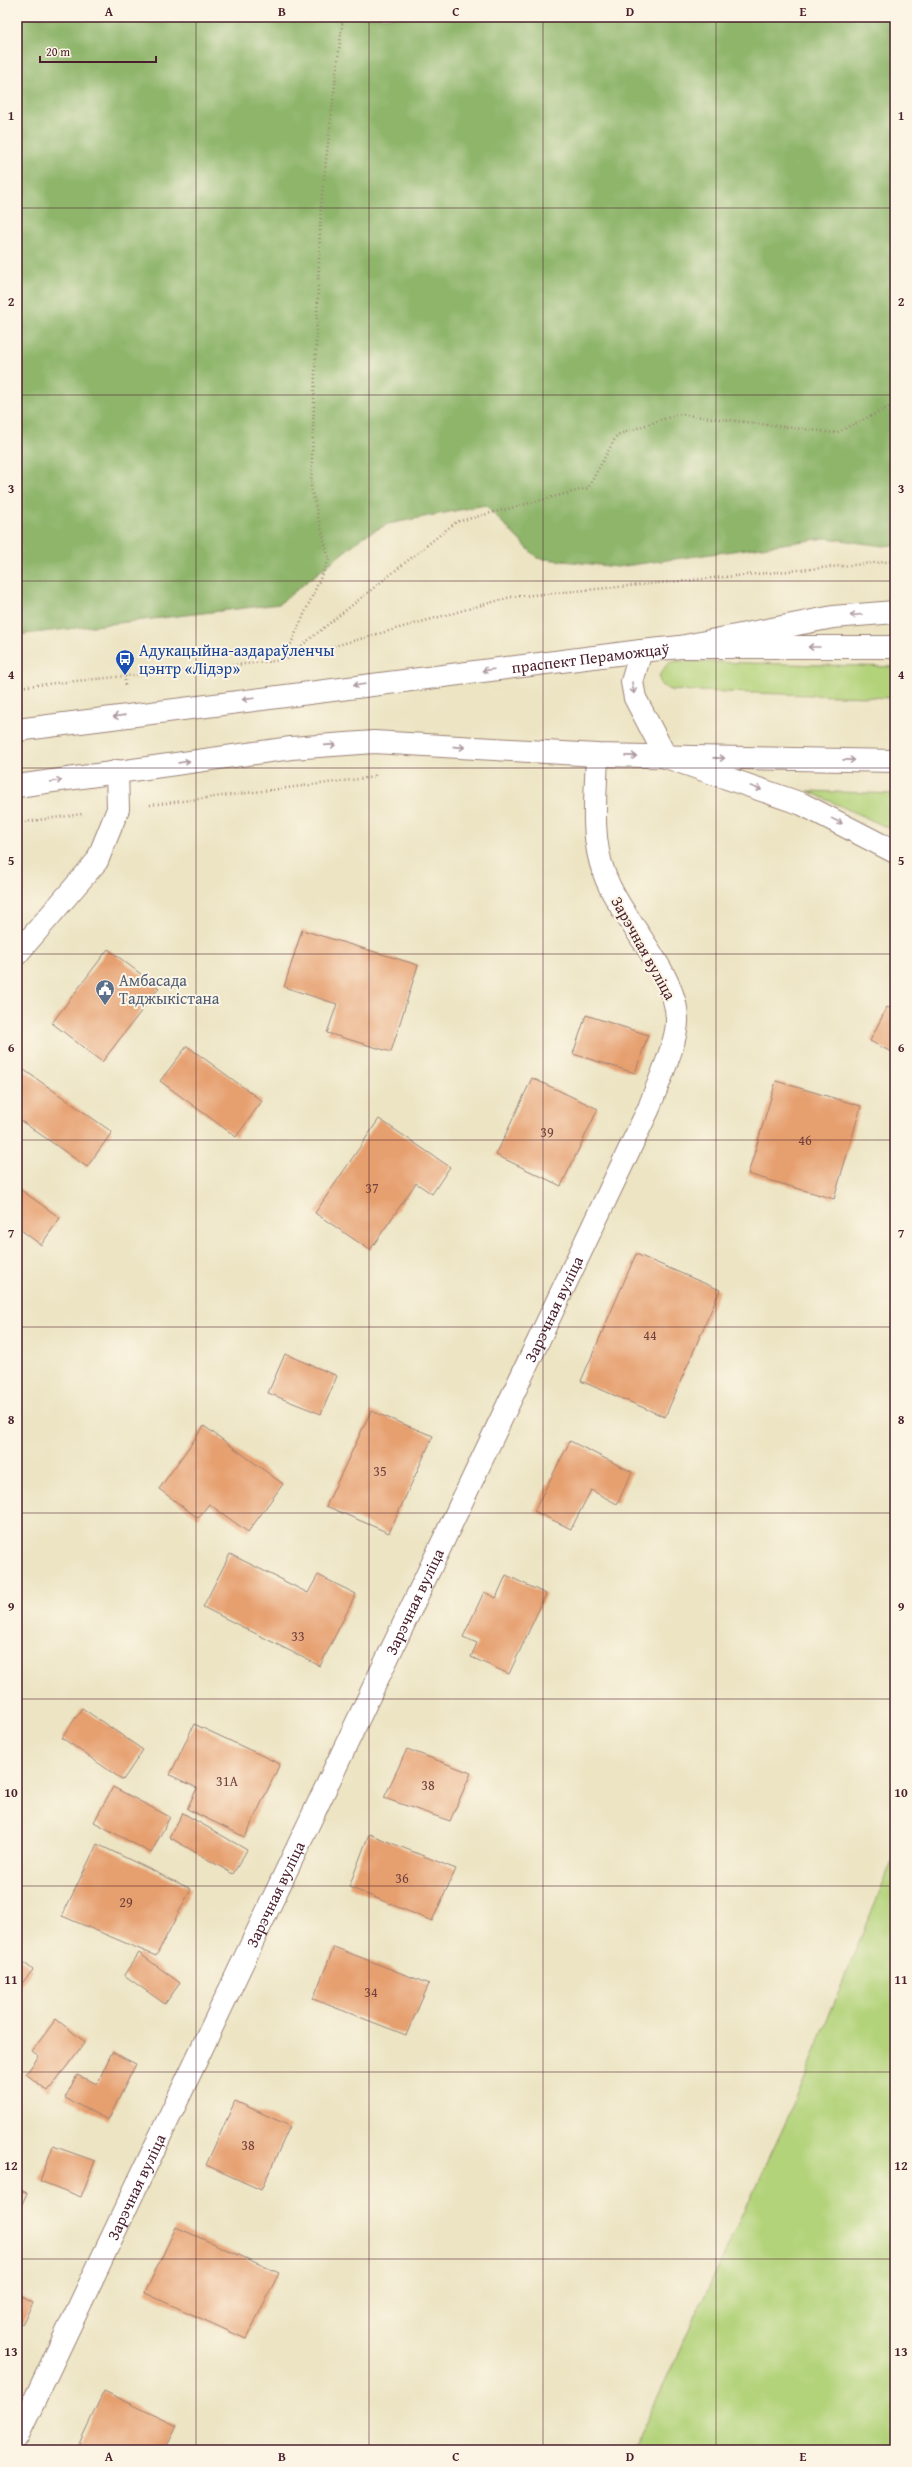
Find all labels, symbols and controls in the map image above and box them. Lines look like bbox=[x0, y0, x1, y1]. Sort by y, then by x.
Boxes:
text: A bbox=[105, 2, 114, 21]
text: B bbox=[278, 2, 286, 21]
text: C bbox=[452, 2, 460, 21]
text: D bbox=[626, 2, 634, 21]
text: E bbox=[800, 2, 807, 21]
scale bar bbox=[40, 38, 156, 64]
text: 20 m bbox=[46, 43, 70, 60]
text: 1 bbox=[8, 106, 14, 125]
text: 1 bbox=[898, 106, 904, 125]
text: 2 bbox=[8, 292, 15, 311]
text: 2 bbox=[898, 292, 905, 311]
text: 3 bbox=[8, 479, 14, 498]
text: 3 bbox=[898, 479, 904, 498]
one-way arrow bbox=[850, 612, 863, 619]
street label: праспект Пераможцаў bbox=[510, 636, 671, 679]
place label: Адукацыйна-аздараўленчы цэнтр «Лідэр» bbox=[139, 638, 334, 680]
one-way arrow bbox=[808, 643, 821, 651]
bus stop icon: Адукацыйна-аздараўленчы цэнтр «Лідэр» bbox=[114, 648, 136, 676]
text: 4 bbox=[8, 665, 15, 684]
text: 4 bbox=[898, 665, 905, 684]
one-way arrow bbox=[482, 666, 495, 673]
one-way arrow bbox=[629, 681, 637, 694]
one-way arrow bbox=[353, 682, 366, 689]
one-way arrow bbox=[242, 695, 255, 703]
one-way arrow bbox=[113, 712, 126, 719]
one-way arrow bbox=[323, 741, 336, 749]
one-way arrow bbox=[452, 743, 465, 751]
one-way arrow bbox=[624, 752, 637, 760]
one-way arrow bbox=[712, 754, 725, 762]
one-way arrow bbox=[842, 756, 855, 764]
one-way arrow bbox=[177, 758, 190, 766]
one-way arrow bbox=[49, 776, 62, 784]
one-way arrow bbox=[749, 785, 762, 792]
one-way arrow bbox=[831, 818, 843, 825]
text: 5 bbox=[8, 851, 15, 870]
text: 5 bbox=[898, 851, 905, 870]
street label: Зарэчная вуліца bbox=[606, 892, 683, 1004]
place label: Амбасада Таджыкістана bbox=[119, 968, 220, 1010]
public building icon: Амбасада Таджыкістана bbox=[94, 978, 116, 1006]
text: 6 bbox=[8, 1038, 15, 1057]
text: 6 bbox=[898, 1038, 905, 1057]
house number: 39 bbox=[540, 1122, 554, 1142]
house number: 46 bbox=[798, 1130, 812, 1150]
house number: 37 bbox=[365, 1178, 379, 1198]
text: 7 bbox=[8, 1224, 15, 1243]
text: 7 bbox=[898, 1224, 905, 1243]
street label: Зарэчная вуліца bbox=[518, 1252, 589, 1366]
house number: 44 bbox=[643, 1325, 657, 1345]
text: 8 bbox=[8, 1410, 15, 1429]
text: 8 bbox=[898, 1410, 905, 1429]
house number: 35 bbox=[373, 1461, 387, 1481]
street label: Зарэчная вуліца bbox=[379, 1544, 450, 1659]
text: 9 bbox=[8, 1597, 15, 1616]
text: 9 bbox=[898, 1597, 905, 1616]
house number: 33 bbox=[291, 1626, 305, 1646]
house number: 31А bbox=[216, 1771, 238, 1791]
house number: 38 bbox=[421, 1775, 435, 1795]
text: 10 bbox=[4, 1783, 18, 1802]
text: 10 bbox=[894, 1783, 908, 1802]
street label: Зарэчная вуліца bbox=[240, 1837, 311, 1951]
house number: 36 bbox=[395, 1868, 409, 1888]
house number: 29 bbox=[119, 1892, 133, 1912]
text: 11 bbox=[4, 1970, 18, 1989]
text: 11 bbox=[894, 1970, 908, 1989]
house number: 34 bbox=[364, 1982, 378, 2002]
street label: Зарэчная вуліца bbox=[100, 2129, 172, 2244]
house number: 38 bbox=[241, 2135, 255, 2155]
text: 12 bbox=[4, 2156, 18, 2175]
text: 12 bbox=[894, 2156, 908, 2175]
text: 13 bbox=[4, 2342, 18, 2361]
text: 13 bbox=[894, 2342, 908, 2361]
text: A bbox=[105, 2447, 114, 2466]
text: B bbox=[278, 2447, 286, 2466]
text: C bbox=[452, 2447, 460, 2466]
text: D bbox=[626, 2447, 634, 2466]
text: E bbox=[800, 2447, 807, 2466]

